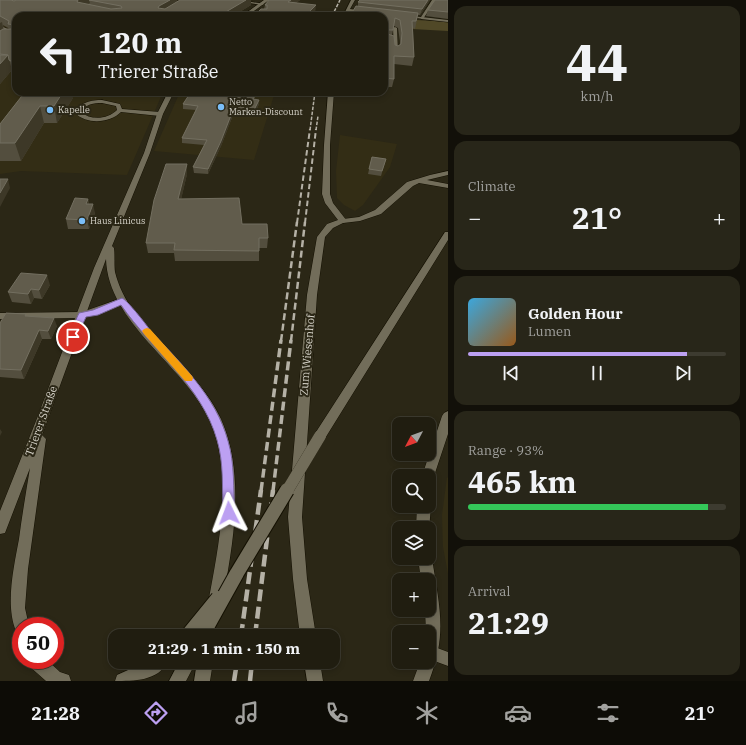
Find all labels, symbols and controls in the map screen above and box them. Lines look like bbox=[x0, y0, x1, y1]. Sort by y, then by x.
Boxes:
text: 120 m bbox=[98, 24, 182, 61]
icon: left bbox=[32, 28, 84, 80]
text: 44 bbox=[566, 28, 628, 95]
text: Trierer Straße bbox=[98, 60, 218, 83]
text: km/h bbox=[581, 88, 613, 105]
place label: Netto Marken-Discount bbox=[229, 96, 303, 117]
marker: Netto Marken-Discount bbox=[216, 102, 226, 112]
place label: Kapelle bbox=[58, 104, 90, 115]
marker: Kapelle bbox=[45, 105, 55, 115]
text: Climate bbox=[468, 178, 515, 195]
text: 21° bbox=[572, 198, 622, 237]
text: − bbox=[468, 203, 481, 232]
text: + bbox=[713, 203, 726, 232]
place label: Haus Linicus bbox=[90, 215, 145, 226]
marker: Haus Linicus bbox=[77, 216, 87, 226]
text: Golden Hour bbox=[528, 304, 623, 323]
street label: Zum Wiesenhof bbox=[296, 312, 318, 396]
pin bbox=[56, 320, 90, 354]
text: Lumen bbox=[528, 323, 571, 340]
icon: arrive bbox=[62, 326, 84, 348]
icon: previous bbox=[500, 362, 522, 384]
icon: pause bbox=[586, 362, 608, 384]
icon: next bbox=[672, 362, 694, 384]
street label: Trierer Straße bbox=[22, 384, 60, 458]
north arrow bbox=[392, 417, 436, 461]
map controls bbox=[392, 417, 436, 669]
text: Range · 93% bbox=[468, 442, 544, 459]
text: 465 km bbox=[468, 462, 577, 501]
button: search bbox=[392, 469, 436, 513]
position arrow bbox=[208, 492, 250, 534]
button: layers bbox=[392, 521, 436, 565]
button: + bbox=[392, 573, 436, 617]
text: Arrival bbox=[468, 583, 510, 600]
text: 21:29 bbox=[468, 603, 549, 642]
speed limit sign: 50 bbox=[12, 617, 64, 669]
button: − bbox=[392, 625, 436, 669]
text: 21:29 · 1 min · 150 m bbox=[148, 639, 300, 658]
icon: directions bbox=[142, 699, 170, 727]
icon: music bbox=[233, 699, 261, 727]
icon: phone bbox=[323, 699, 351, 727]
icon: climate bbox=[413, 699, 441, 727]
icon: car bbox=[504, 699, 532, 727]
icon: filters bbox=[594, 699, 622, 727]
text: 21:28 bbox=[31, 702, 80, 725]
text: 21° bbox=[685, 702, 715, 725]

